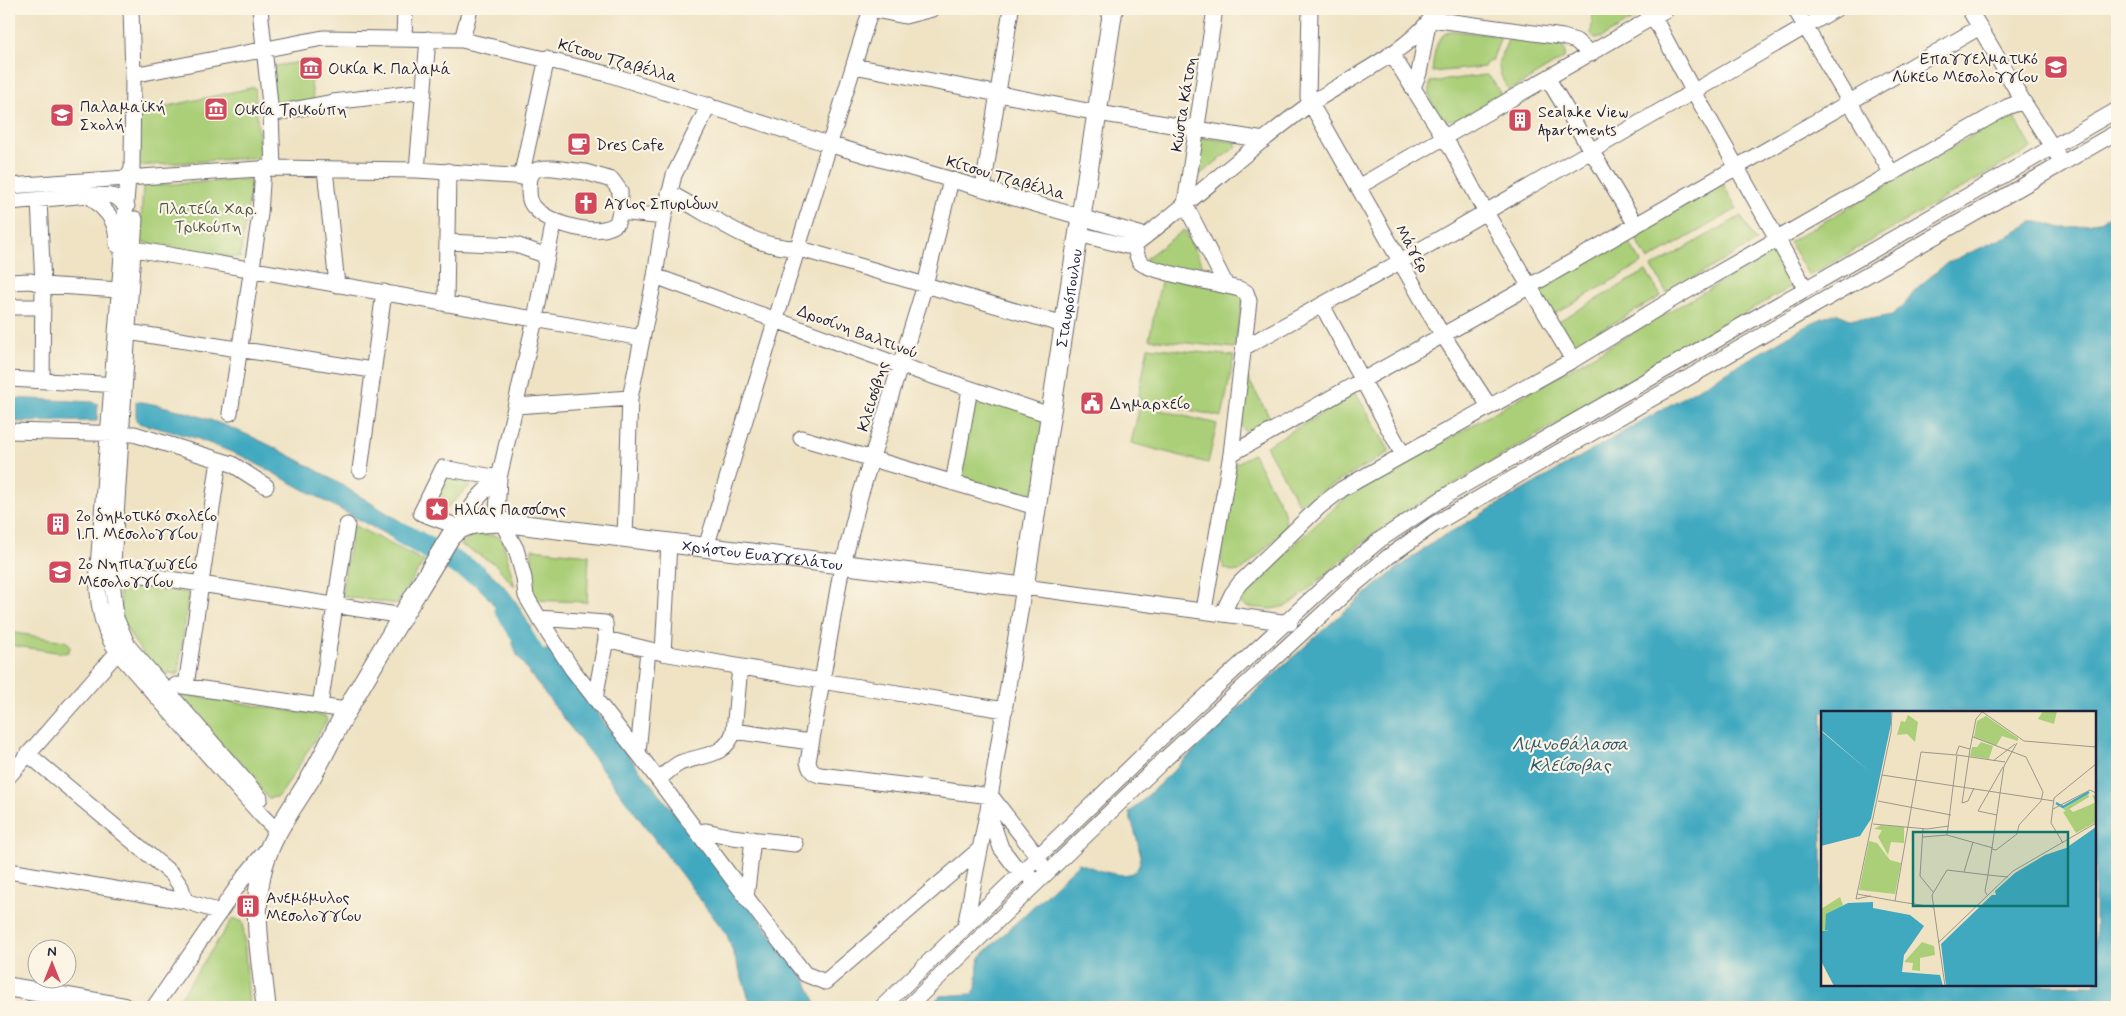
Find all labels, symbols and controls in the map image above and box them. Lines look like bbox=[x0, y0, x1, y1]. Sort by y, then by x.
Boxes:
street label: Κίτσου Τζαβέλλα bbox=[556, 33, 680, 88]
place label: Επαγγελματικό Λύκειο Μεσολογγίου bbox=[1892, 49, 2038, 88]
school or university icon: Επαγγελματικό Λύκειο Μεσολογγίου bbox=[2043, 54, 2069, 80]
museum icon: Οικία Κ. Παλαμά bbox=[298, 55, 324, 81]
street label: Κώστα Κάτση bbox=[1167, 55, 1202, 153]
place label: Οικία Κ. Παλαμά bbox=[328, 59, 451, 80]
museum icon: Οικία Τρικούπη bbox=[203, 96, 229, 122]
place label: Παλαμαϊκή Σχολή bbox=[80, 97, 166, 136]
place label: Οικία Τρικούπη bbox=[234, 100, 347, 121]
school or university icon: Παλαμαϊκή Σχολή bbox=[49, 102, 75, 128]
place label: Sealake View Apartments bbox=[1538, 102, 1628, 142]
building icon: Sealake View Apartments bbox=[1507, 107, 1533, 133]
cafe icon: Dres Cafe bbox=[566, 131, 592, 157]
place label: Dres Cafe bbox=[596, 135, 665, 156]
street label: Κίτσου Τζαβέλλα bbox=[944, 150, 1068, 205]
church icon: Αγιος Σπυριδων bbox=[573, 190, 599, 216]
place label: Αγιος Σπυριδων bbox=[604, 194, 718, 215]
park label: Πλατεία Χαρ. Τρικούπη bbox=[159, 199, 257, 238]
street label: Μάγερ bbox=[1390, 221, 1434, 277]
street label: Σταυρόπουλου bbox=[1052, 247, 1088, 349]
street label: Δροσίνη Βαλτινού bbox=[794, 301, 921, 364]
street label: Κλεισόβης bbox=[853, 359, 894, 434]
public building icon: Δημαρχείο bbox=[1079, 390, 1105, 416]
place label: Δημαρχείο bbox=[1110, 394, 1190, 415]
place icon: Ηλίας Πασσίσης bbox=[424, 496, 450, 522]
place label: Ηλίας Πασσίσης bbox=[454, 500, 566, 521]
place label: 2ο δημοτικό σχολείο Ι.Π. Μεσολογγίου bbox=[76, 506, 217, 545]
building icon: 2ο δημοτικό σχολείο Ι.Π. Μεσολογγίου bbox=[45, 511, 71, 537]
street label: Χρήστου Ευαγγελάτου bbox=[681, 536, 844, 576]
place label: 2ο Νηπιαγωγείο Μεσολογγίου bbox=[78, 554, 198, 593]
school or university icon: 2ο Νηπιαγωγείο Μεσολογγίου bbox=[47, 559, 73, 585]
inset map bbox=[1821, 711, 2096, 986]
water label: Λιμνοθάλασσα Κλείσοβας bbox=[1511, 733, 1629, 778]
place label: Ανεμόμυλος Μεσολογγίου bbox=[266, 888, 361, 927]
building icon: Ανεμόμυλος Μεσολογγίου bbox=[235, 893, 261, 919]
north arrow bbox=[28, 938, 78, 988]
text: N bbox=[47, 943, 57, 961]

